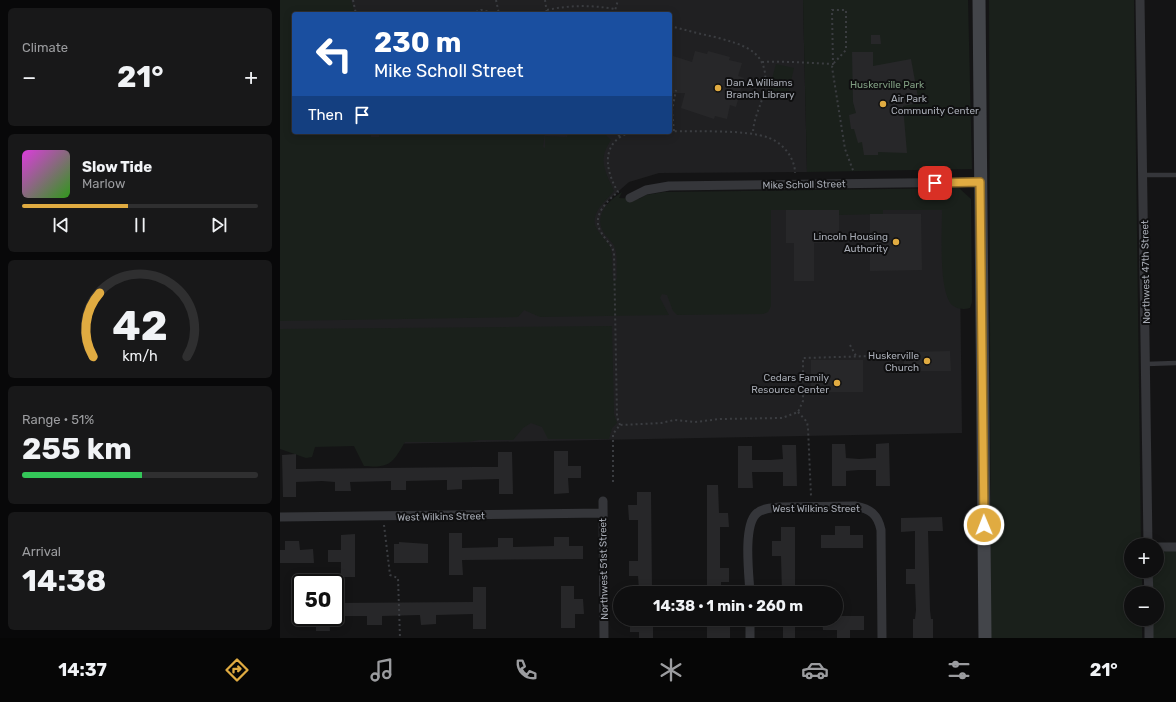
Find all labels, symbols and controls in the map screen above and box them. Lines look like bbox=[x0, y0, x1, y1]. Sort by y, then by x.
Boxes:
text: 230 m bbox=[374, 26, 461, 59]
icon: left bbox=[308, 28, 360, 80]
text: Climate bbox=[22, 40, 68, 55]
text: 21° bbox=[117, 59, 164, 95]
text: Mike Scholl Street bbox=[374, 60, 524, 82]
text: − bbox=[22, 64, 36, 91]
text: + bbox=[244, 64, 258, 91]
place label: Dan A Williams Branch Library bbox=[726, 77, 795, 101]
park label: Huskerville Park bbox=[850, 79, 925, 91]
marker: Dan A Williams Branch Library bbox=[713, 83, 723, 93]
place label: Air Park Community Center bbox=[891, 93, 979, 117]
marker: Air Park Community Center bbox=[878, 99, 888, 109]
icon: arrive bbox=[351, 104, 373, 126]
text: Then bbox=[308, 106, 343, 124]
text: Slow Tide bbox=[82, 158, 152, 176]
pin bbox=[918, 166, 952, 200]
icon: arrive bbox=[924, 172, 946, 194]
text: Marlow bbox=[82, 176, 125, 191]
street label: Mike Scholl Street bbox=[762, 178, 846, 192]
icon: previous bbox=[50, 214, 72, 236]
icon: pause bbox=[129, 214, 151, 236]
icon: next bbox=[208, 214, 230, 236]
street label: Northwest 47th Street bbox=[1139, 220, 1153, 324]
place label: Lincoln Housing Authority bbox=[813, 231, 888, 255]
marker: Lincoln Housing Authority bbox=[891, 237, 901, 247]
text: 42 bbox=[112, 301, 168, 350]
text: km/h bbox=[122, 348, 158, 365]
place label: Huskerville Church bbox=[868, 350, 919, 374]
marker: Huskerville Church bbox=[922, 356, 932, 366]
place label: Cedars Family Resource Center bbox=[751, 372, 829, 396]
marker: Cedars Family Resource Center bbox=[832, 378, 842, 388]
text: Range · 51% bbox=[22, 412, 94, 427]
text: 255 km bbox=[22, 431, 132, 467]
street label: West Wilkins Street bbox=[772, 503, 860, 515]
position arrow bbox=[963, 504, 1005, 546]
street label: West Wilkins Street bbox=[397, 510, 485, 524]
street label: Northwest 51st Street bbox=[597, 518, 611, 620]
map controls bbox=[1124, 538, 1164, 626]
button: + bbox=[1124, 538, 1164, 578]
text: Arrival bbox=[22, 544, 61, 559]
text: 14:38 bbox=[22, 563, 106, 599]
speed limit sign: 50 bbox=[292, 574, 344, 626]
button: − bbox=[1124, 586, 1164, 626]
text: 14:38 · 1 min · 260 m bbox=[653, 597, 803, 615]
icon: directions bbox=[223, 656, 251, 684]
icon: music bbox=[368, 656, 396, 684]
icon: phone bbox=[512, 656, 540, 684]
icon: climate bbox=[657, 656, 685, 684]
icon: car bbox=[801, 656, 829, 684]
icon: filters bbox=[945, 656, 973, 684]
text: 14:37 bbox=[58, 659, 107, 681]
text: 21° bbox=[1090, 659, 1118, 681]

